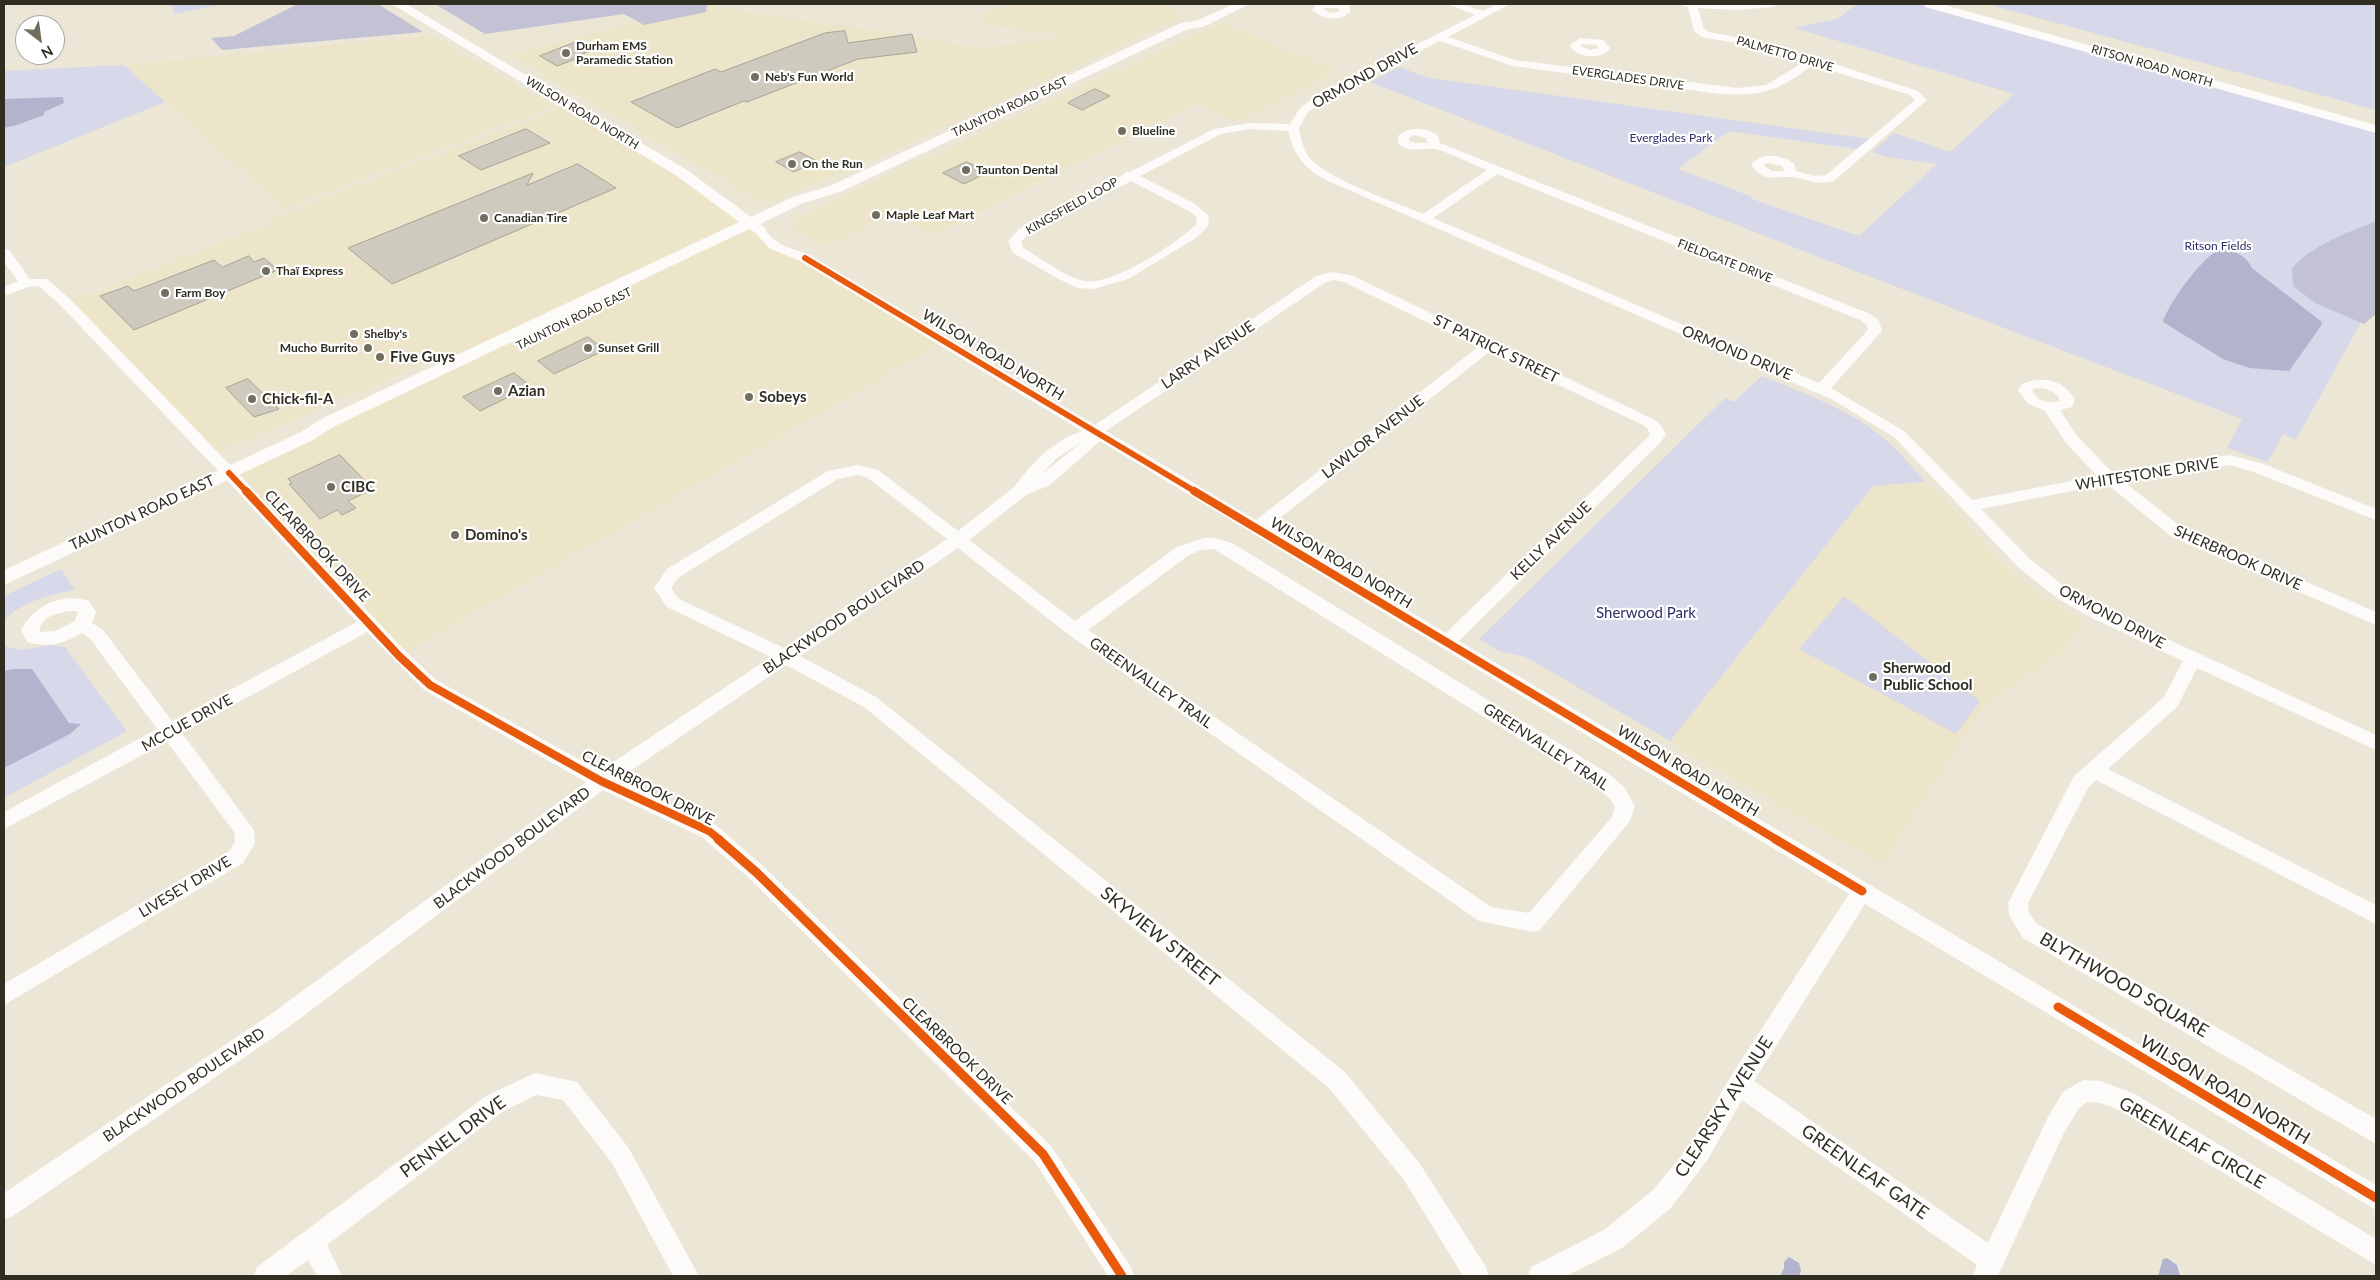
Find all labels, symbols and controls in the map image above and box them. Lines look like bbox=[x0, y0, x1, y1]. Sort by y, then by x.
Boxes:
north arrow bbox=[15, 15, 65, 65]
street label: PALMETTO DRIVE bbox=[1735, 33, 1835, 75]
place label: Durham EMS Paramedic Station bbox=[576, 39, 673, 67]
street label: ORMOND DRIVE bbox=[1309, 40, 1421, 112]
text: N bbox=[38, 42, 56, 63]
street label: RITSON ROAD NORTH bbox=[2090, 42, 2214, 90]
marker: Durham EMS Paramedic Station bbox=[560, 47, 572, 59]
street label: EVERGLADES DRIVE bbox=[1571, 63, 1685, 93]
place label: Neb's Fun World bbox=[765, 70, 853, 84]
marker: Neb's Fun World bbox=[749, 71, 761, 83]
street label: WILSON ROAD NORTH bbox=[523, 73, 641, 153]
street label: TAUNTON ROAD EAST bbox=[950, 74, 1070, 140]
place label: Blueline bbox=[1132, 124, 1175, 138]
marker: Blueline bbox=[1116, 125, 1128, 137]
park label: Everglades Park bbox=[1629, 131, 1713, 145]
place label: On the Run bbox=[802, 157, 863, 171]
marker: On the Run bbox=[786, 158, 798, 170]
place label: Taunton Dental bbox=[976, 163, 1058, 177]
marker: Taunton Dental bbox=[960, 164, 972, 176]
street label: KINGSFIELD LOOP bbox=[1023, 175, 1121, 237]
place label: Maple Leaf Mart bbox=[886, 208, 974, 222]
marker: Maple Leaf Mart bbox=[870, 209, 882, 221]
place label: Canadian Tire bbox=[494, 211, 567, 225]
marker: Canadian Tire bbox=[478, 212, 490, 224]
street label: FIELDGATE DRIVE bbox=[1676, 236, 1774, 286]
park label: Ritson Fields bbox=[2184, 239, 2252, 253]
place label: Thaï Express bbox=[276, 264, 343, 278]
marker: Thaï Express bbox=[260, 265, 272, 277]
street label: TAUNTON ROAD EAST bbox=[514, 285, 634, 353]
place label: Farm Boy bbox=[175, 286, 225, 300]
marker: Farm Boy bbox=[159, 287, 171, 299]
street label: WILSON ROAD NORTH bbox=[919, 306, 1067, 404]
street label: ST PATRICK STREET bbox=[1430, 311, 1562, 387]
street label: LARRY AVENUE bbox=[1158, 317, 1258, 393]
street label: ORMOND DRIVE bbox=[1679, 322, 1795, 384]
place label: Shelby's bbox=[364, 327, 407, 341]
marker: Shelby's bbox=[348, 328, 360, 340]
place label: Mucho Burrito bbox=[280, 341, 358, 355]
place label: Sunset Grill bbox=[598, 341, 659, 355]
marker: Mucho Burrito bbox=[362, 342, 374, 354]
marker: Sunset Grill bbox=[582, 342, 594, 354]
place label: Five Guys bbox=[390, 348, 455, 366]
marker: Five Guys bbox=[374, 351, 386, 363]
place label: Azian bbox=[508, 382, 545, 400]
marker: Azian bbox=[492, 385, 504, 397]
place label: Sobeys bbox=[759, 388, 806, 406]
place label: Chick-fil-A bbox=[262, 390, 333, 408]
marker: Sobeys bbox=[743, 391, 755, 403]
street label: LAWLOR AVENUE bbox=[1318, 392, 1428, 482]
marker: Chick-fil-A bbox=[246, 393, 258, 405]
street label: WHITESTONE DRIVE bbox=[2074, 454, 2220, 494]
street label: TAUNTON ROAD EAST bbox=[67, 471, 217, 555]
place label: CIBC bbox=[341, 478, 375, 496]
marker: CIBC bbox=[325, 481, 337, 493]
street label: CLEARBROOK DRIVE bbox=[260, 486, 374, 606]
street label: KELLY AVENUE bbox=[1507, 498, 1595, 584]
street label: WILSON ROAD NORTH bbox=[1267, 514, 1415, 612]
street label: SHERBROOK DRIVE bbox=[2171, 522, 2305, 594]
place label: Domino's bbox=[465, 526, 528, 544]
marker: Domino's bbox=[449, 529, 461, 541]
street label: BLACKWOOD BOULEVARD bbox=[760, 556, 928, 678]
street label: ORMOND DRIVE bbox=[2056, 581, 2168, 653]
park label: Sherwood Park bbox=[1596, 604, 1696, 622]
street label: GREENVALLEY TRAIL bbox=[1086, 634, 1216, 732]
place label: Sherwood Public School bbox=[1883, 659, 1972, 694]
marker: Sherwood Public School bbox=[1867, 671, 1879, 683]
street label: MCCUE DRIVE bbox=[138, 691, 236, 755]
street label: GREENVALLEY TRAIL bbox=[1480, 700, 1612, 794]
street label: WILSON ROAD NORTH bbox=[1614, 722, 1762, 820]
street label: CLEARBROOK DRIVE bbox=[579, 747, 717, 829]
street label: BLACKWOOD BOULEVARD bbox=[430, 783, 594, 913]
street label: LIVESEY DRIVE bbox=[136, 852, 234, 922]
street label: SKYVIEW STREET bbox=[1096, 882, 1224, 992]
street label: BLYTHWOOD SQUARE bbox=[2036, 928, 2212, 1042]
street label: CLEARBROOK DRIVE bbox=[898, 994, 1016, 1108]
street label: BLACKWOOD BOULEVARD bbox=[100, 1024, 268, 1146]
street label: WILSON ROAD NORTH bbox=[2136, 1031, 2314, 1149]
street label: CLEARSKY AVENUE bbox=[1670, 1032, 1778, 1182]
street label: PENNEL DRIVE bbox=[396, 1091, 510, 1183]
street label: GREENLEAF CIRCLE bbox=[2115, 1092, 2269, 1194]
street label: GREENLEAF GATE bbox=[1797, 1120, 1933, 1224]

